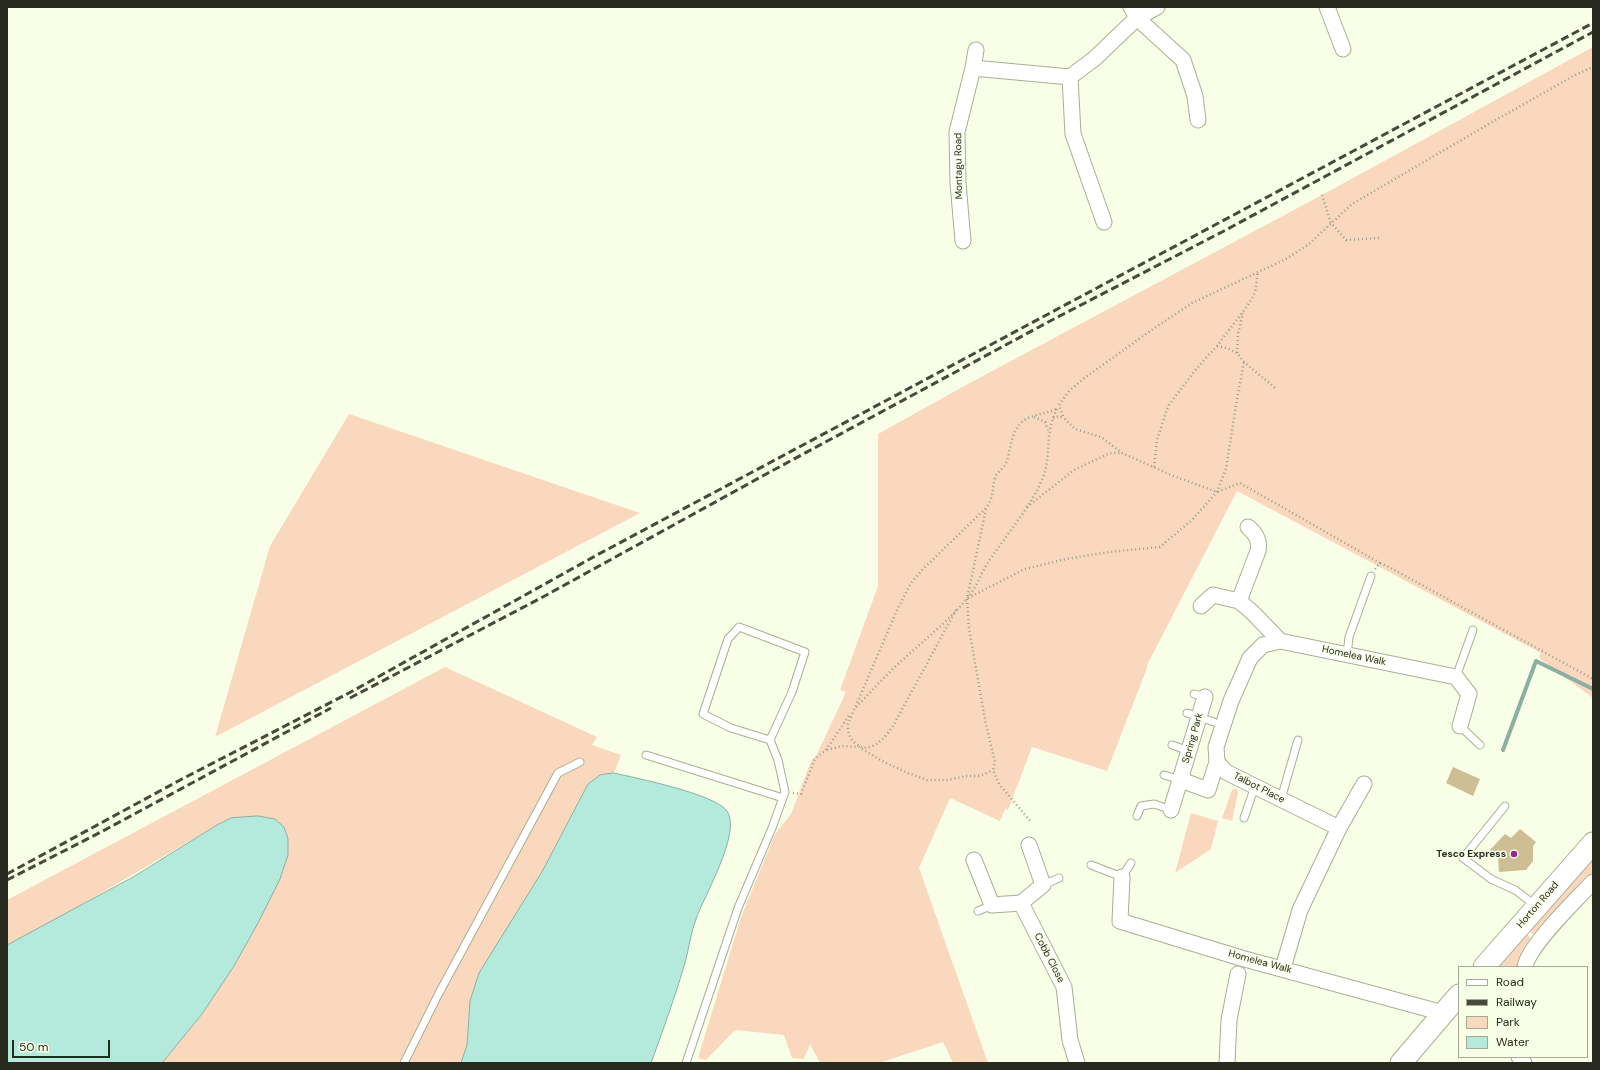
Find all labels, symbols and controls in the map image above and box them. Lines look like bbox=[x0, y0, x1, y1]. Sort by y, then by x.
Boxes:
street label: Montagu Road bbox=[952, 133, 966, 199]
street label: Homelea Walk bbox=[1321, 643, 1387, 669]
street label: Spring Park bbox=[1180, 711, 1206, 765]
street label: Talbot Place bbox=[1231, 770, 1287, 806]
place label: Tesco Express bbox=[1436, 848, 1506, 860]
marker: Tesco Express bbox=[1509, 849, 1519, 859]
street label: Horton Road bbox=[1515, 879, 1561, 931]
street label: Cobb Close bbox=[1031, 931, 1067, 985]
street label: Homelea Walk bbox=[1227, 948, 1293, 976]
legend bbox=[1458, 966, 1588, 1058]
text: Road bbox=[1496, 974, 1524, 990]
text: Railway bbox=[1496, 994, 1537, 1010]
text: Park bbox=[1496, 1014, 1520, 1030]
scale bar bbox=[14, 1032, 112, 1058]
text: Water bbox=[1496, 1034, 1529, 1050]
text: 50 m bbox=[19, 1039, 48, 1055]

